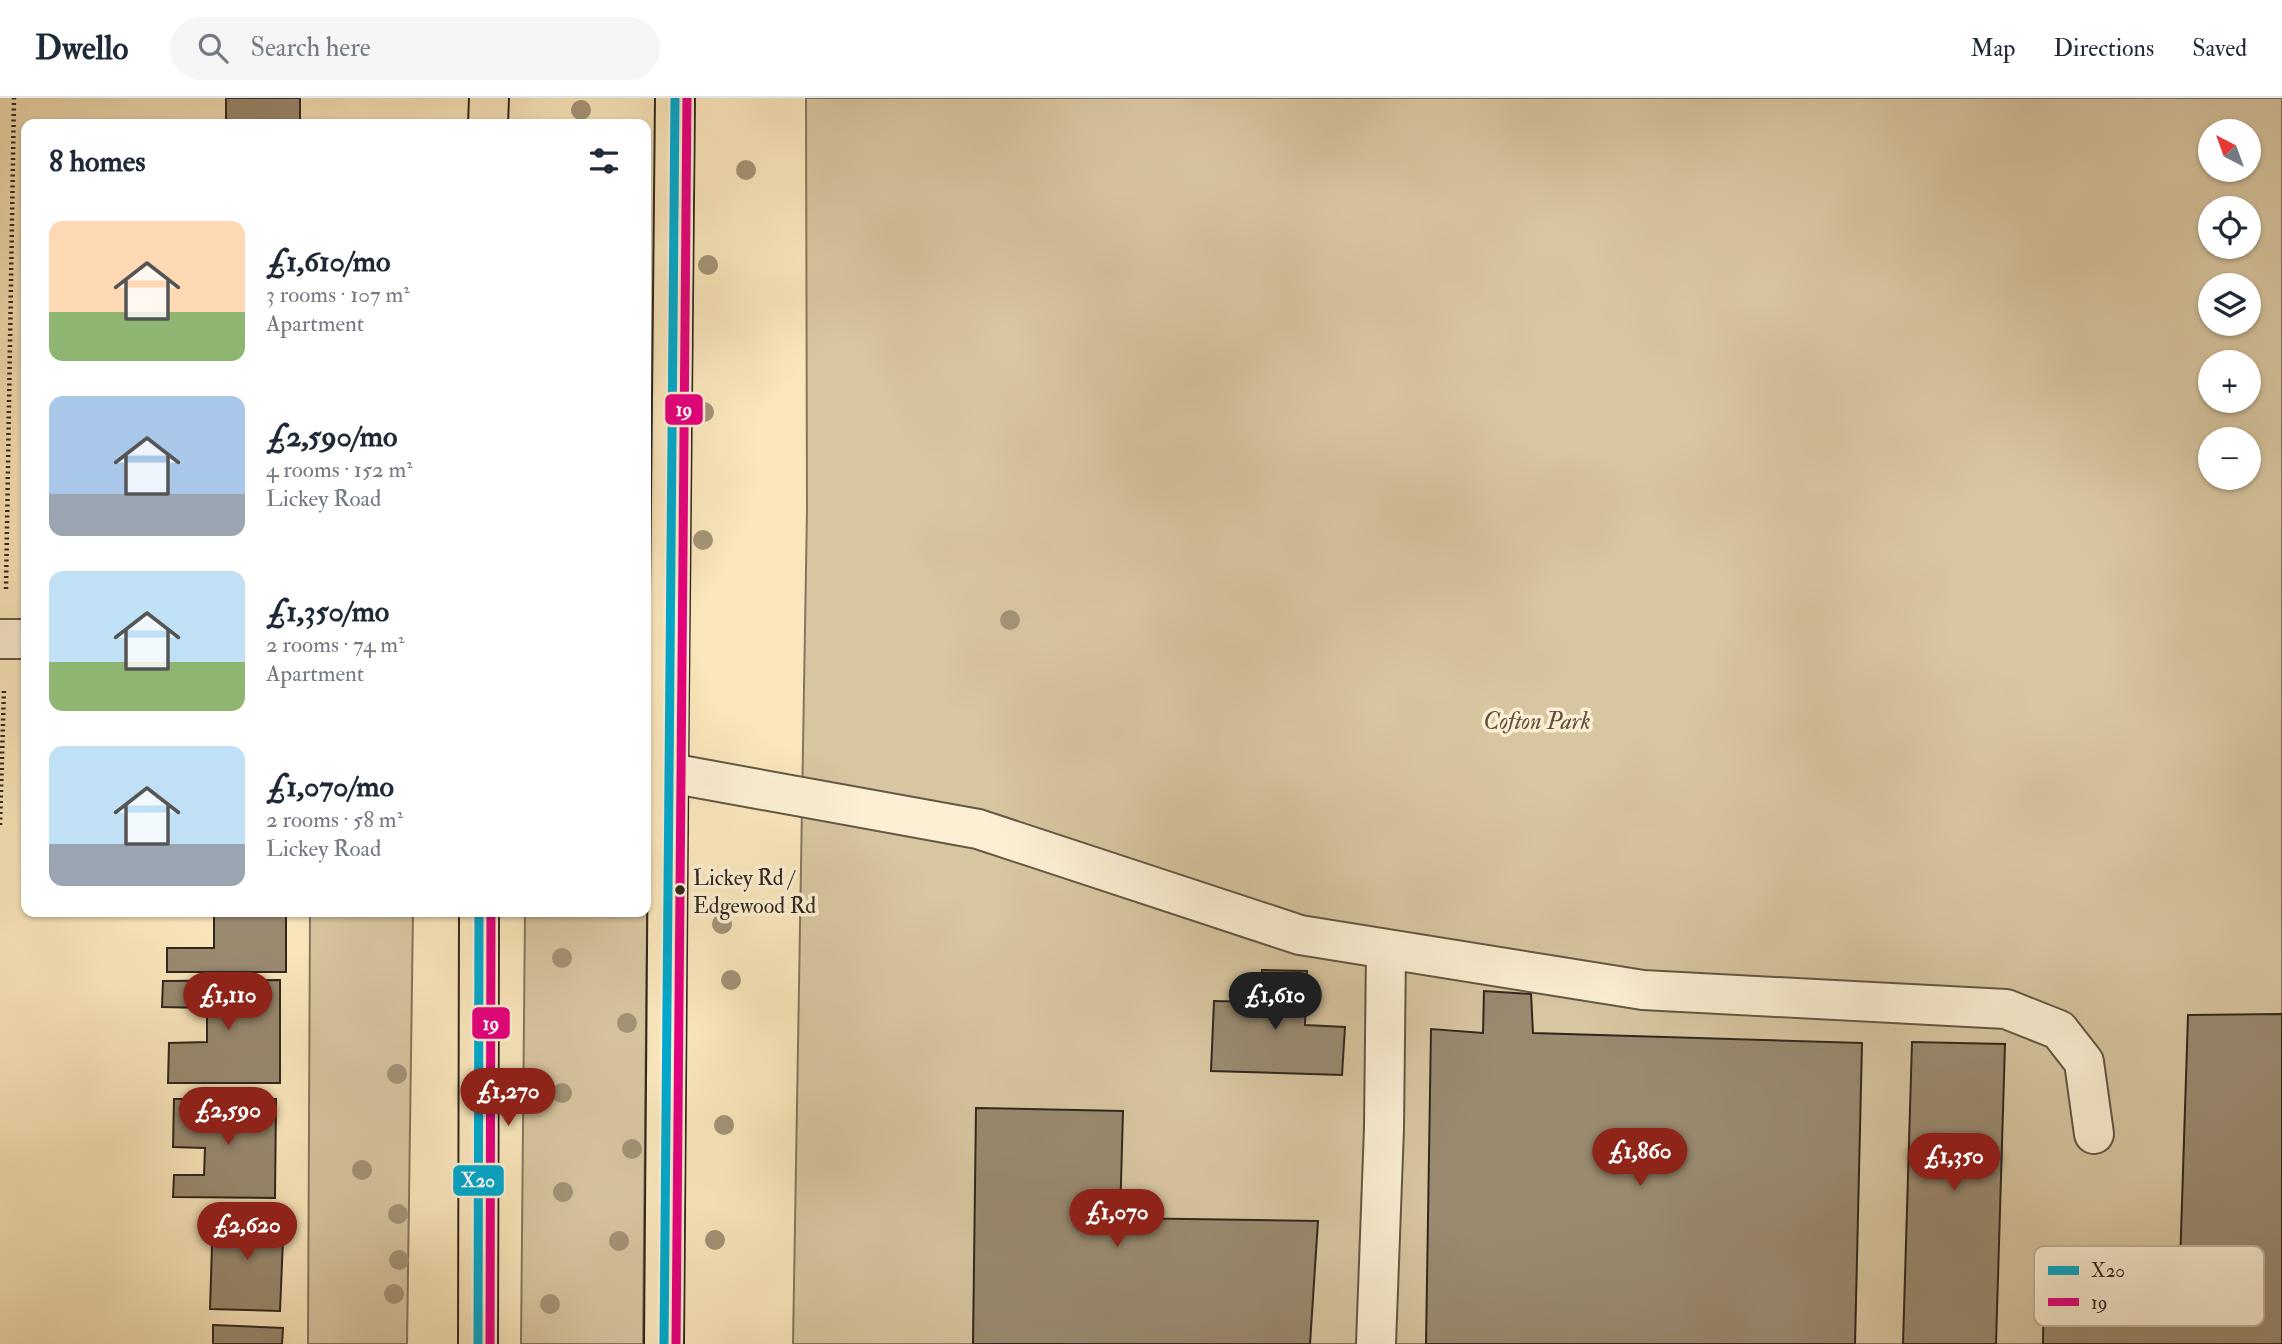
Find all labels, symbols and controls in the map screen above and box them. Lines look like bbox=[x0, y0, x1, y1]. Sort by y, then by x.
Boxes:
search box bbox=[170, 17, 660, 80]
text: Dwello bbox=[35, 28, 128, 69]
icon: search bbox=[194, 29, 232, 67]
text: Search here bbox=[250, 32, 371, 64]
text: Map bbox=[1970, 33, 2015, 64]
text: Directions bbox=[2053, 33, 2154, 64]
text: Saved bbox=[2192, 33, 2247, 64]
north arrow bbox=[2198, 119, 2261, 182]
map controls bbox=[2198, 119, 2261, 490]
icon: filters bbox=[585, 142, 623, 180]
text: 8 homes bbox=[49, 143, 146, 180]
button: locate bbox=[2198, 196, 2261, 259]
text: £1,610/mo bbox=[266, 243, 390, 280]
icon: home bbox=[105, 249, 189, 333]
button: layers bbox=[2198, 273, 2261, 336]
text: 3 rooms · 107 m² bbox=[266, 280, 410, 309]
text: Apartment bbox=[266, 309, 364, 338]
button: + bbox=[2198, 350, 2261, 413]
line badge: 19 bbox=[664, 393, 704, 426]
text: 19 bbox=[676, 398, 692, 422]
text: £2,590/mo bbox=[266, 418, 397, 455]
icon: home bbox=[105, 424, 189, 508]
button: − bbox=[2198, 427, 2261, 490]
text: 4 rooms · 152 m² bbox=[266, 455, 413, 484]
text: Lickey Road bbox=[266, 484, 381, 513]
text: £1,350/mo bbox=[266, 593, 389, 630]
icon: home bbox=[105, 599, 189, 683]
text: 2 rooms · 74 m² bbox=[266, 630, 405, 659]
text: Apartment bbox=[266, 659, 364, 688]
park label: Cofton Park bbox=[1483, 706, 1591, 737]
text: £1,070/mo bbox=[266, 768, 394, 805]
icon: home bbox=[105, 774, 189, 858]
text: 2 rooms · 58 m² bbox=[266, 805, 403, 834]
text: Lickey Road bbox=[266, 834, 381, 863]
place label: Lickey Rd / Edgewood Rd bbox=[693, 864, 816, 920]
marker: Lickey Rd / Edgewood Rd bbox=[673, 883, 687, 897]
pin: £1,110 bbox=[171, 972, 285, 1032]
pin: £1,610 bbox=[1218, 972, 1332, 1032]
text: £1,110 bbox=[199, 980, 257, 1009]
text: £1,610 bbox=[1245, 980, 1305, 1009]
line badge: 19 bbox=[471, 1006, 511, 1040]
text: 19 bbox=[483, 1012, 499, 1036]
pin: £1,270 bbox=[451, 1068, 565, 1128]
text: £1,270 bbox=[476, 1076, 540, 1105]
pin: £2,590 bbox=[171, 1088, 285, 1147]
text: £2,590 bbox=[195, 1095, 261, 1124]
pin: £1,860 bbox=[1583, 1128, 1697, 1188]
pin: £1,350 bbox=[1897, 1134, 2011, 1193]
text: £1,860 bbox=[1608, 1136, 1672, 1165]
text: £1,350 bbox=[1924, 1141, 1984, 1170]
line badge: X20 bbox=[452, 1164, 505, 1197]
text: X20 bbox=[461, 1169, 495, 1193]
pin: £1,070 bbox=[1060, 1190, 1174, 1249]
text: £1,070 bbox=[1085, 1197, 1149, 1226]
pin: £2,620 bbox=[190, 1202, 304, 1262]
text: £2,620 bbox=[213, 1210, 281, 1239]
legend bbox=[2034, 1246, 2264, 1326]
text: X20 bbox=[2091, 1259, 2125, 1283]
text: 19 bbox=[2091, 1291, 2107, 1315]

